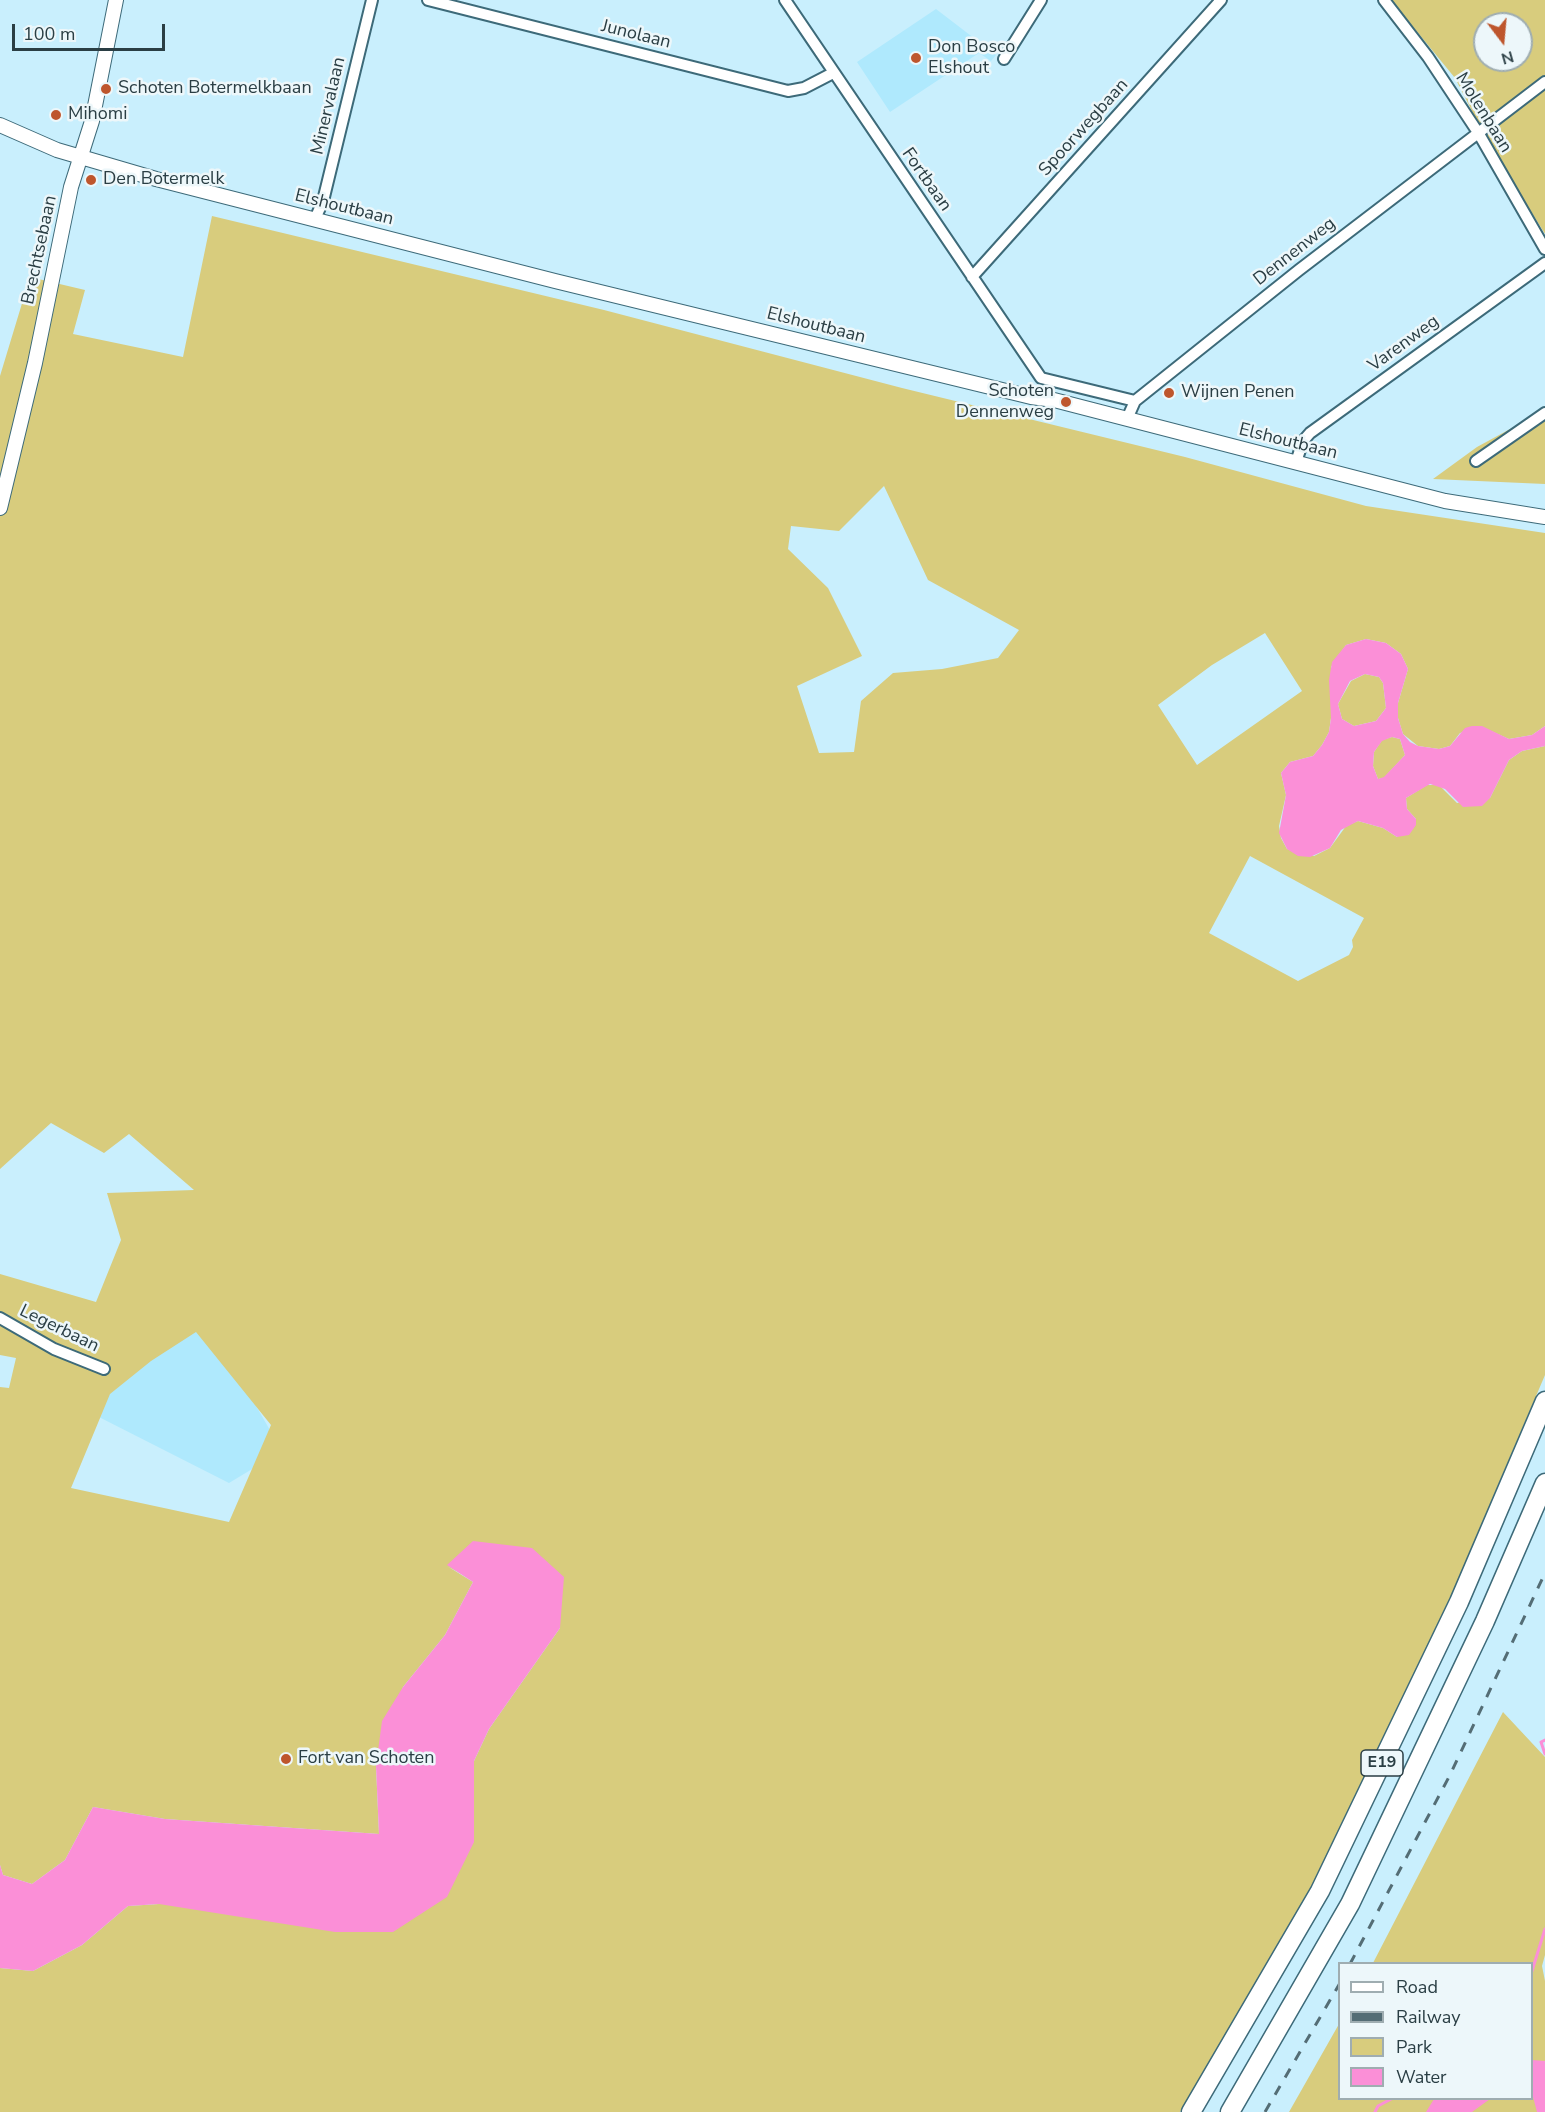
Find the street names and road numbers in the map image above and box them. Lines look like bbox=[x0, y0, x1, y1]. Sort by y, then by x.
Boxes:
street label: Junolaan bbox=[599, 16, 673, 54]
street label: Minervalaan bbox=[307, 55, 351, 157]
street label: Molenbaan bbox=[1450, 69, 1516, 157]
street label: Spoorwegbaan bbox=[1035, 75, 1133, 181]
street label: Fortbaan bbox=[896, 144, 956, 216]
street label: Elshoutbaan bbox=[292, 185, 396, 231]
street label: Brechtsebaan bbox=[18, 193, 62, 307]
street label: Dennenweg bbox=[1250, 213, 1340, 291]
street label: Elshoutbaan bbox=[764, 303, 868, 349]
street label: Varenweg bbox=[1364, 311, 1444, 377]
street label: Elshoutbaan bbox=[1236, 419, 1340, 465]
street label: Legerbaan bbox=[16, 1301, 102, 1357]
road number: E19 bbox=[1361, 1750, 1403, 1776]

